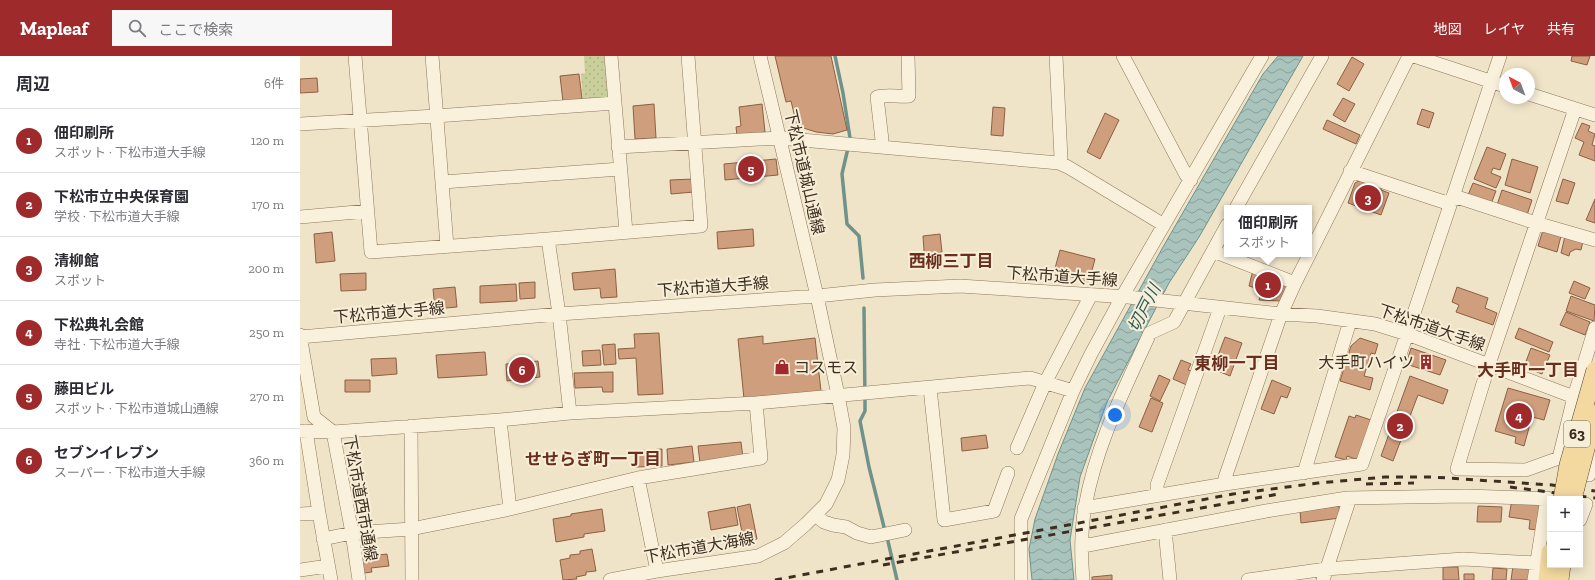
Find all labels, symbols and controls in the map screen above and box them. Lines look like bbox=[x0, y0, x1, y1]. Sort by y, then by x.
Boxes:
search box bbox=[112, 10, 392, 46]
text: Mapleaf bbox=[20, 17, 88, 40]
icon: search bbox=[126, 17, 148, 39]
text: ここで検索 bbox=[158, 21, 233, 39]
text: 地図 bbox=[1433, 21, 1461, 38]
text: レイヤ bbox=[1483, 21, 1525, 38]
text: 共有 bbox=[1547, 21, 1575, 38]
north arrow bbox=[1499, 68, 1535, 104]
text: 周辺 bbox=[16, 74, 50, 94]
text: 6件 bbox=[264, 76, 284, 91]
street label: 下松市道城山通線 bbox=[781, 108, 828, 237]
text: 佃印刷所 bbox=[54, 124, 114, 142]
text: 1 bbox=[26, 133, 32, 148]
text: 120 m bbox=[251, 133, 284, 148]
text: スポット · 下松市道大手線 bbox=[54, 145, 206, 160]
pin: 5 bbox=[738, 154, 764, 184]
pin: 3 bbox=[1355, 183, 1381, 213]
text: 下松市立中央保育園 bbox=[54, 188, 189, 206]
text: 2 bbox=[26, 197, 32, 212]
text: 170 m bbox=[251, 197, 284, 212]
popup bbox=[1224, 205, 1312, 257]
text: 学校 · 下松市道大手線 bbox=[54, 209, 180, 224]
text: 佃印刷所 bbox=[1238, 214, 1298, 232]
text: スポット bbox=[1238, 235, 1290, 250]
district label: 西柳三丁目 bbox=[909, 251, 994, 271]
text: 清柳館 bbox=[54, 252, 99, 270]
text: 3 bbox=[26, 261, 32, 276]
text: 200 m bbox=[248, 261, 284, 276]
street label: 下松市道大手線 bbox=[1005, 263, 1118, 290]
pin: 1 bbox=[1255, 270, 1281, 300]
text: スポット bbox=[54, 273, 106, 288]
street label: 下松市道大手線 bbox=[657, 273, 770, 300]
water label: 切戸川 bbox=[1124, 279, 1165, 335]
street label: 下松市道大手線 bbox=[332, 298, 446, 327]
street label: 下松市道大手線 bbox=[1376, 300, 1488, 355]
text: 下松典礼会館 bbox=[54, 316, 144, 334]
text: 4 bbox=[25, 325, 33, 340]
text: 250 m bbox=[249, 325, 284, 340]
text: 寺社 · 下松市道大手線 bbox=[54, 337, 180, 352]
district label: 東柳一丁目 bbox=[1195, 353, 1280, 373]
place label: 大手町ハイツ bbox=[1318, 353, 1414, 372]
building icon: 大手町ハイツ bbox=[1417, 353, 1435, 371]
pin: 6 bbox=[509, 355, 535, 385]
shop icon: コスモス bbox=[773, 358, 791, 376]
place label: コスモス bbox=[794, 358, 858, 377]
district label: 大手町一丁目 bbox=[1477, 360, 1579, 380]
text: 藤田ビル bbox=[54, 380, 114, 398]
text: 5 bbox=[26, 389, 32, 404]
text: 270 m bbox=[250, 389, 284, 404]
text: スポット · 下松市道城山通線 bbox=[54, 401, 219, 416]
pin: 4 bbox=[1506, 401, 1532, 431]
your location bbox=[1105, 405, 1125, 425]
pin: 2 bbox=[1387, 411, 1413, 441]
road number: 63 bbox=[1564, 421, 1590, 447]
street label: 下松市道西市通線 bbox=[340, 433, 381, 563]
text: セブンイレブン bbox=[54, 444, 159, 462]
district label: せせらぎ町一丁目 bbox=[525, 449, 661, 469]
text: 6 bbox=[26, 453, 32, 468]
text: 360 m bbox=[249, 453, 284, 468]
text: スーパー · 下松市道大手線 bbox=[54, 465, 206, 480]
map controls bbox=[1547, 496, 1583, 568]
button: + bbox=[1547, 496, 1583, 532]
street label: 下松市道大海線 bbox=[642, 528, 756, 567]
button: − bbox=[1547, 532, 1583, 568]

